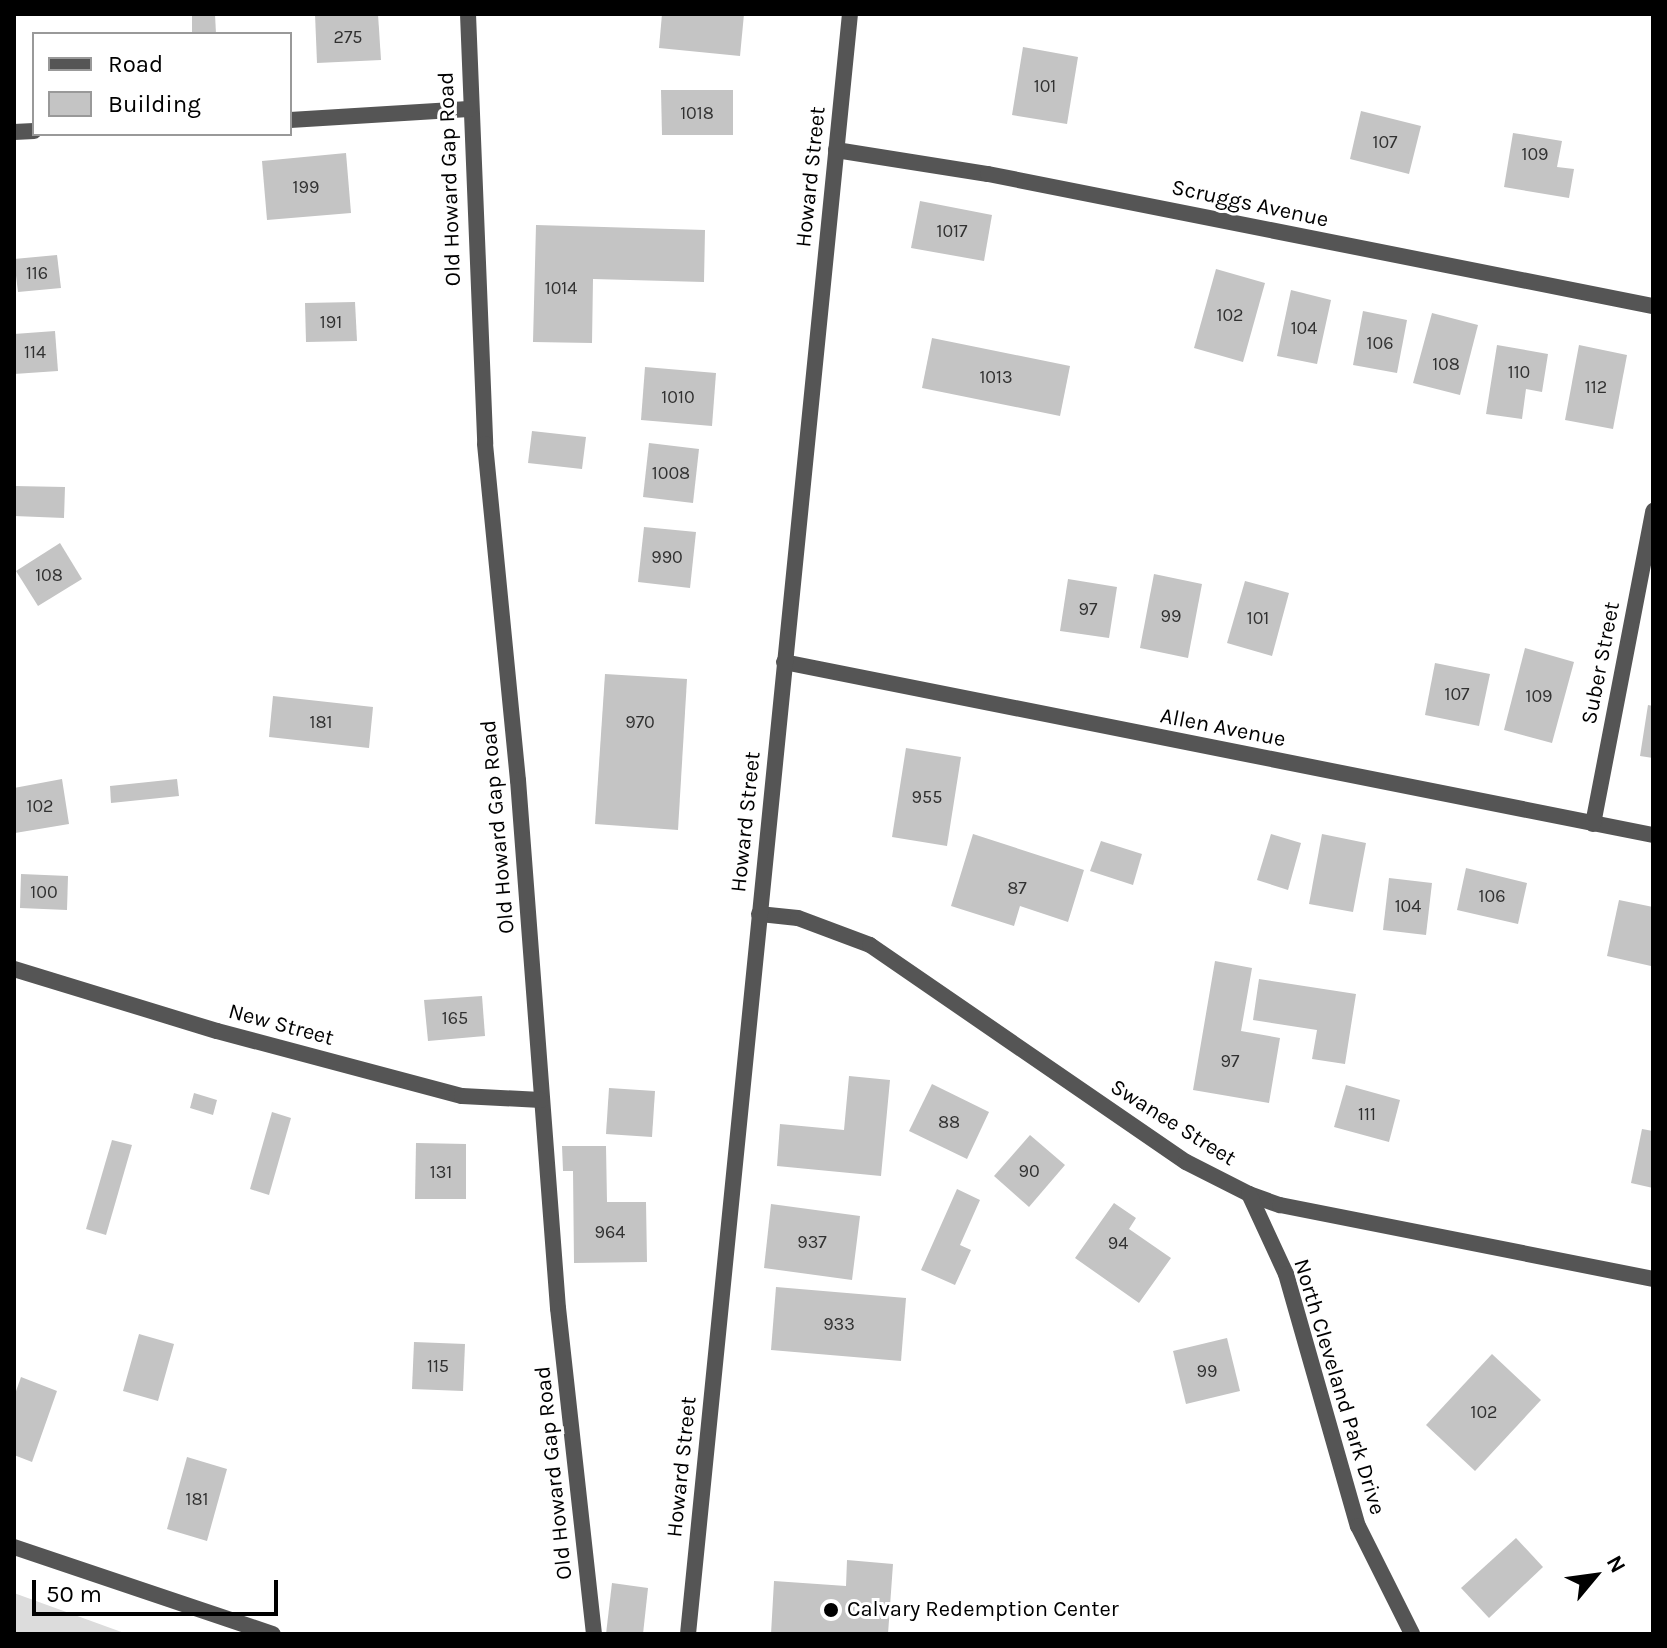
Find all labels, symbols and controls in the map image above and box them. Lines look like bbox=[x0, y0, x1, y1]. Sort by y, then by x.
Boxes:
house number: 275 bbox=[333, 26, 363, 48]
legend bbox=[32, 32, 292, 136]
text: Road bbox=[108, 50, 163, 78]
street label: Old Howard Gap Road bbox=[433, 71, 467, 287]
house number: 101 bbox=[1034, 75, 1056, 97]
text: Building bbox=[108, 90, 201, 118]
house number: 1018 bbox=[680, 102, 714, 124]
street label: Howard Street bbox=[790, 105, 832, 249]
house number: 107 bbox=[1372, 131, 1398, 153]
house number: 109 bbox=[1521, 143, 1549, 165]
street label: Scruggs Avenue bbox=[1169, 174, 1331, 234]
house number: 199 bbox=[293, 176, 319, 198]
house number: 1017 bbox=[936, 220, 968, 242]
house number: 116 bbox=[26, 262, 48, 284]
house number: 1014 bbox=[545, 277, 577, 299]
house number: 102 bbox=[1216, 304, 1244, 326]
house number: 191 bbox=[320, 311, 342, 333]
house number: 104 bbox=[1291, 317, 1317, 339]
house number: 106 bbox=[1367, 332, 1393, 354]
house number: 114 bbox=[24, 341, 46, 363]
house number: 108 bbox=[1432, 353, 1460, 375]
house number: 110 bbox=[1508, 361, 1530, 383]
house number: 1013 bbox=[979, 366, 1013, 388]
house number: 112 bbox=[1585, 376, 1607, 398]
house number: 1010 bbox=[661, 386, 695, 408]
house number: 1008 bbox=[652, 462, 690, 484]
house number: 990 bbox=[651, 546, 683, 568]
house number: 108 bbox=[35, 564, 63, 586]
house number: 97 bbox=[1079, 598, 1097, 620]
street label: Suber Street bbox=[1576, 599, 1626, 727]
house number: 99 bbox=[1161, 605, 1181, 627]
house number: 101 bbox=[1247, 607, 1269, 629]
house number: 107 bbox=[1444, 683, 1470, 705]
house number: 109 bbox=[1525, 685, 1553, 707]
street label: Allen Avenue bbox=[1158, 703, 1288, 753]
house number: 181 bbox=[310, 711, 332, 733]
house number: 970 bbox=[625, 711, 655, 733]
street label: Old Howard Gap Road bbox=[475, 719, 521, 935]
street label: Howard Street bbox=[725, 750, 767, 894]
house number: 955 bbox=[912, 786, 942, 808]
house number: 102 bbox=[26, 795, 54, 817]
house number: 87 bbox=[1007, 877, 1027, 899]
house number: 100 bbox=[30, 881, 58, 903]
house number: 106 bbox=[1479, 885, 1505, 907]
house number: 104 bbox=[1395, 895, 1421, 917]
street label: New Street bbox=[225, 998, 337, 1052]
house number: 165 bbox=[442, 1007, 468, 1029]
house number: 97 bbox=[1221, 1050, 1239, 1072]
street label: Swanee Street bbox=[1105, 1074, 1241, 1172]
house number: 111 bbox=[1358, 1103, 1376, 1125]
house number: 88 bbox=[938, 1111, 960, 1133]
house number: 90 bbox=[1018, 1160, 1040, 1182]
house number: 131 bbox=[430, 1161, 452, 1183]
house number: 964 bbox=[595, 1221, 625, 1243]
house number: 937 bbox=[797, 1231, 827, 1253]
house number: 94 bbox=[1108, 1232, 1128, 1254]
street label: North Cleveland Park Drive bbox=[1287, 1256, 1391, 1518]
house number: 933 bbox=[823, 1313, 855, 1335]
house number: 115 bbox=[427, 1355, 449, 1377]
house number: 99 bbox=[1197, 1360, 1217, 1382]
street label: Old Howard Gap Road bbox=[530, 1365, 578, 1581]
street label: Howard Street bbox=[661, 1395, 703, 1539]
house number: 102 bbox=[1470, 1401, 1498, 1423]
house number: 181 bbox=[186, 1488, 208, 1510]
north arrow bbox=[1555, 1536, 1635, 1616]
text: N bbox=[1601, 1551, 1631, 1578]
scale bar bbox=[36, 1564, 282, 1614]
text: 50 m bbox=[46, 1580, 102, 1608]
place label: Calvary Redemption Center bbox=[847, 1597, 1119, 1623]
marker: Calvary Redemption Center bbox=[822, 1601, 840, 1619]

